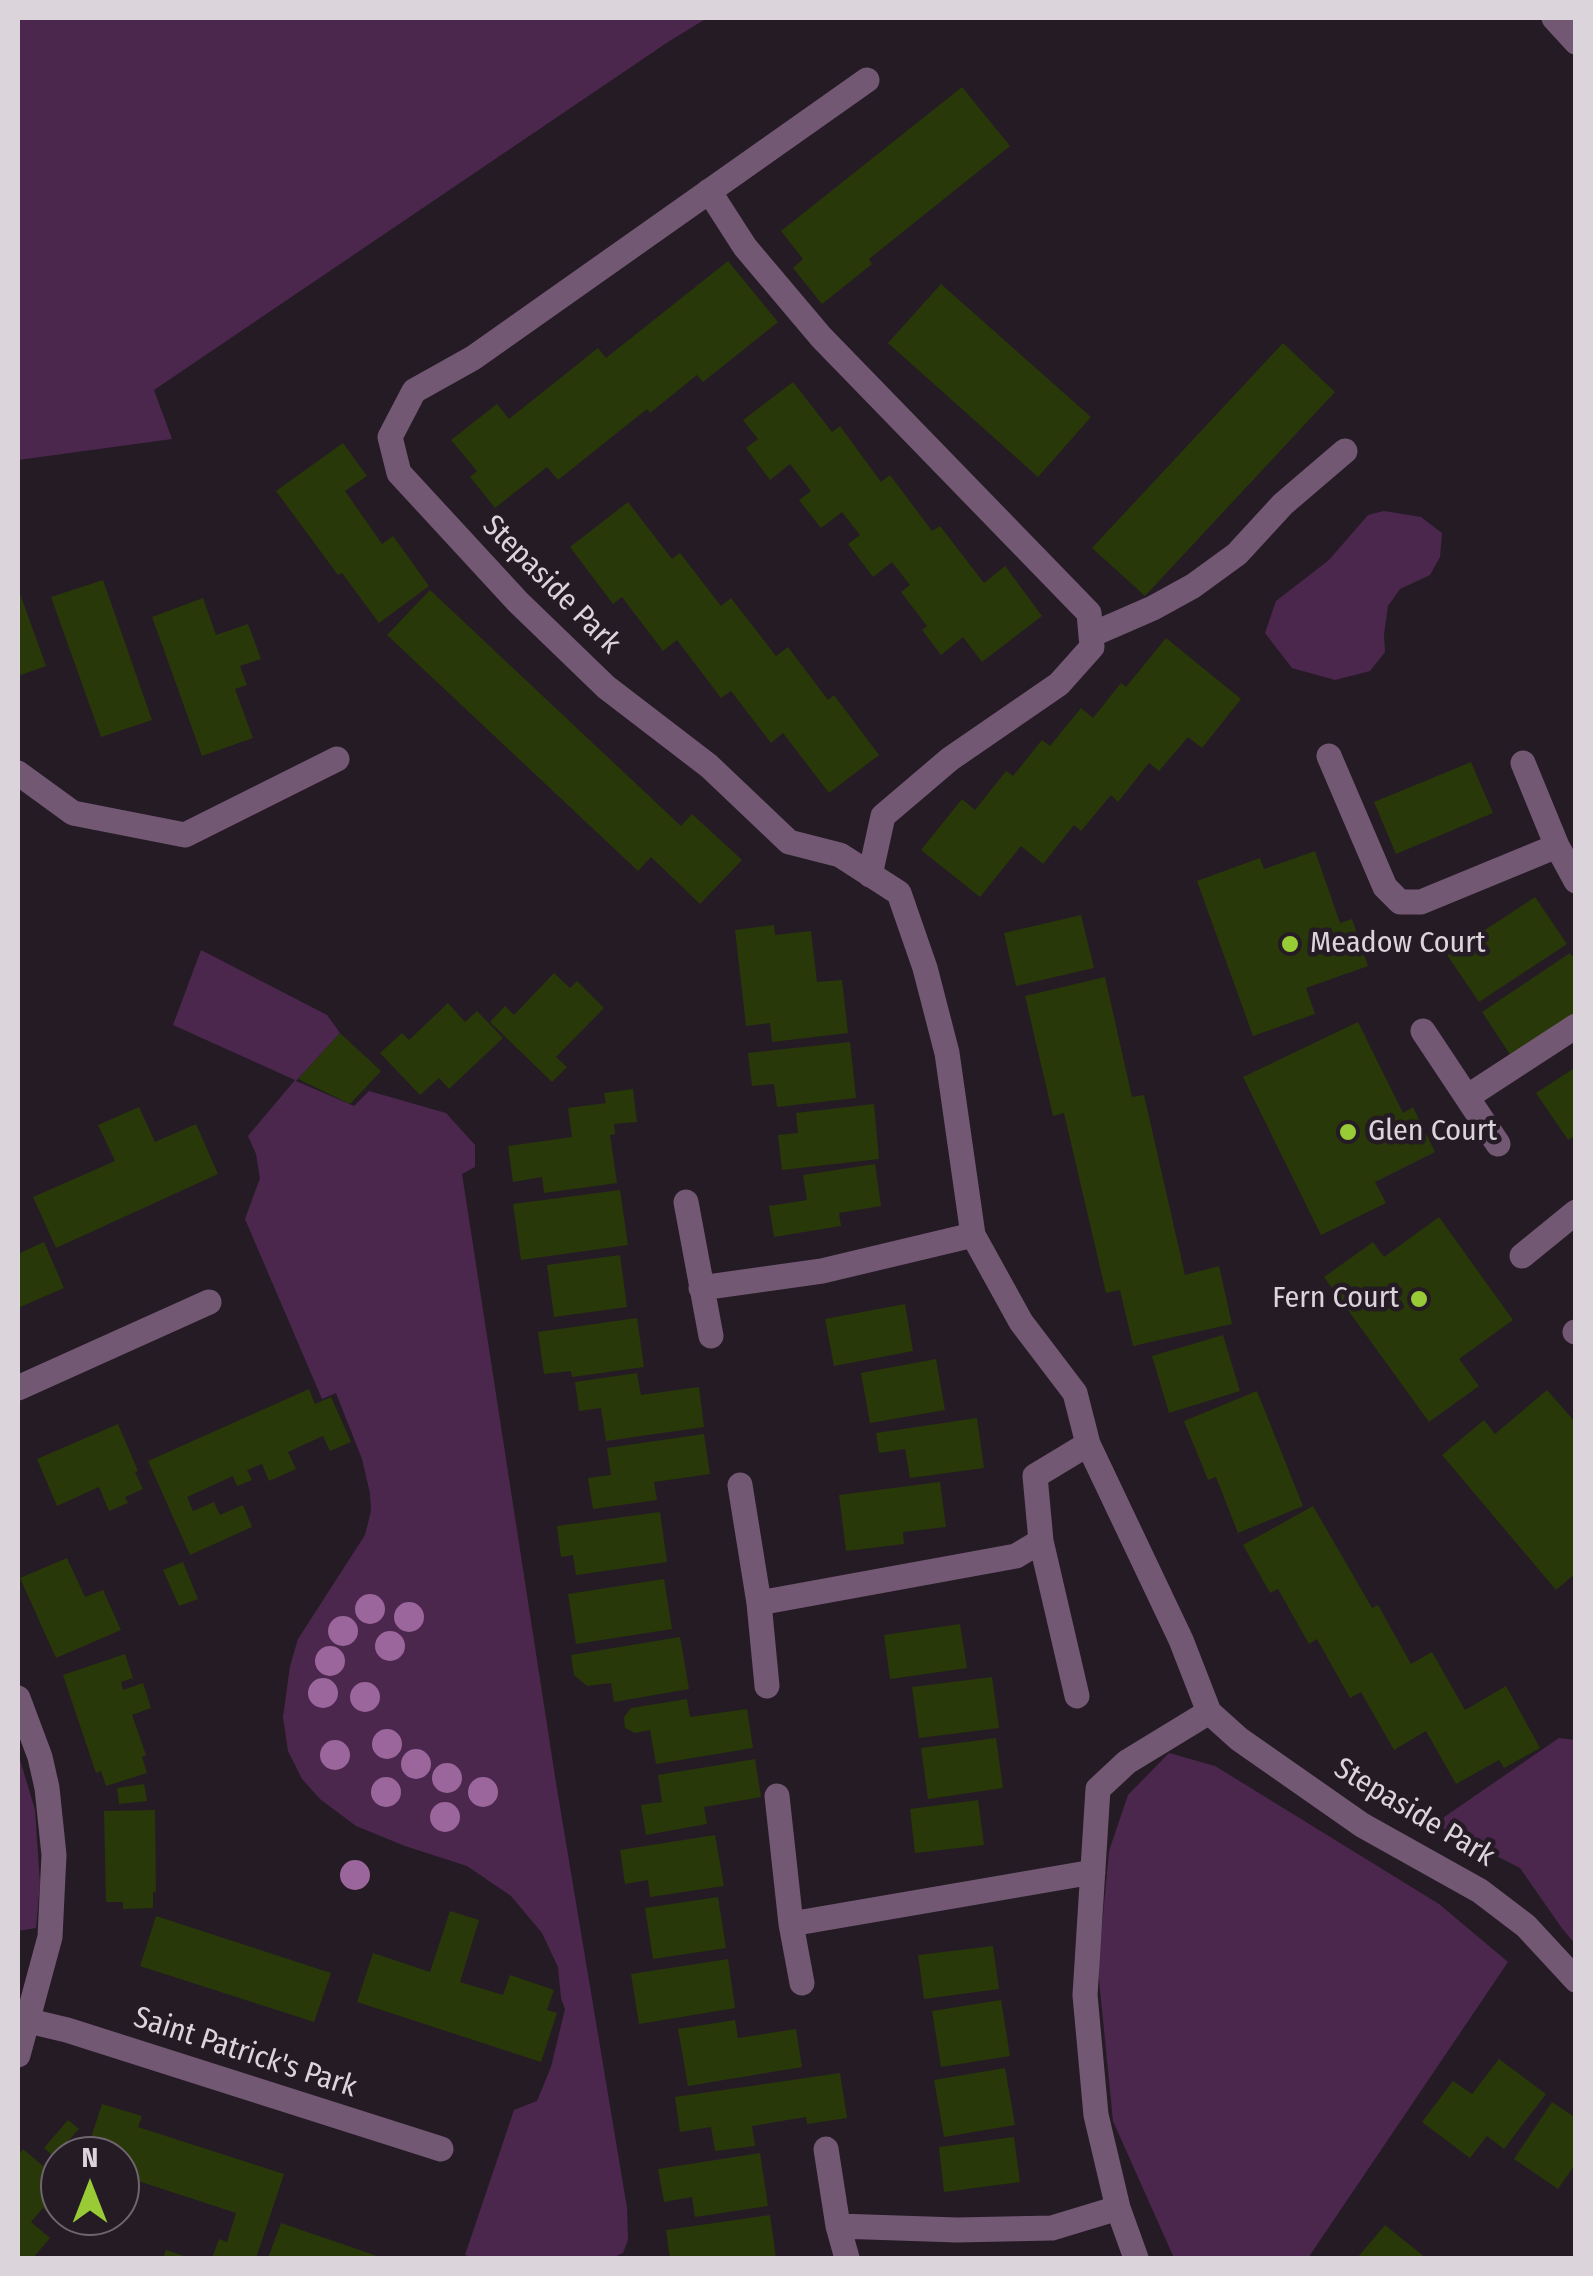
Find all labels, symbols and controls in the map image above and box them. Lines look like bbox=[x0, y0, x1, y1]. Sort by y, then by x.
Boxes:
street label: Stepaside Park bbox=[474, 508, 628, 662]
place label: Meadow Court bbox=[1310, 926, 1486, 962]
marker: Meadow Court bbox=[1279, 933, 1301, 955]
place label: Glen Court bbox=[1368, 1114, 1497, 1150]
marker: Glen Court bbox=[1337, 1121, 1359, 1143]
place label: Fern Court bbox=[1272, 1281, 1399, 1317]
marker: Fern Court bbox=[1408, 1288, 1430, 1310]
street label: Stepaside Park bbox=[1327, 1751, 1501, 1875]
street label: Saint Patrick's Park bbox=[129, 2000, 361, 2106]
north arrow bbox=[40, 2136, 140, 2236]
text: N bbox=[82, 2141, 98, 2174]

